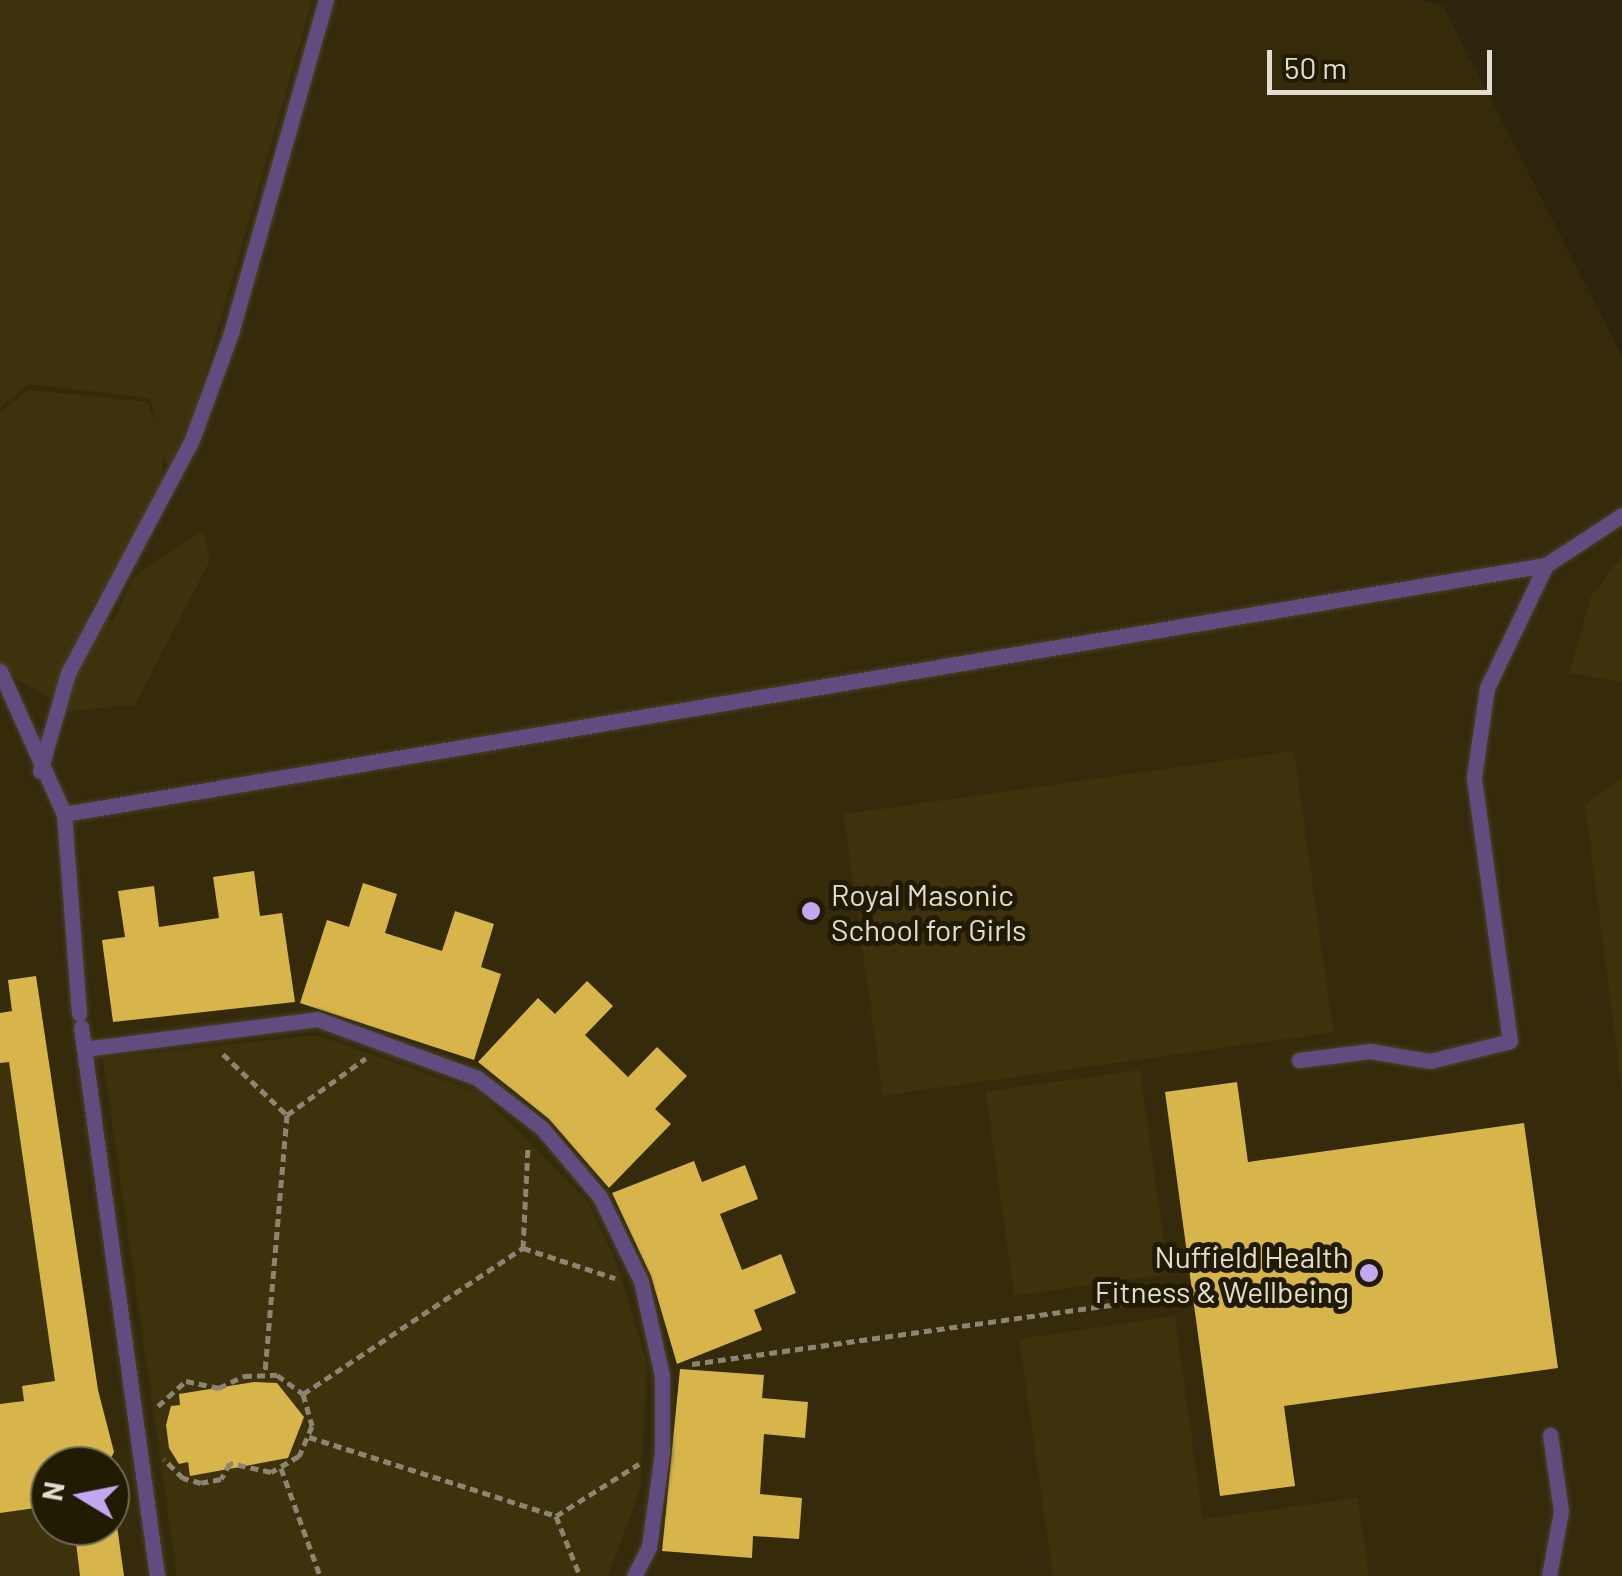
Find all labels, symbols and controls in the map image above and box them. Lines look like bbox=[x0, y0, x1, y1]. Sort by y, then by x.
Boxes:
scale bar bbox=[1272, 30, 1497, 92]
text: 50 m bbox=[1284, 49, 1347, 85]
place label: Royal Masonic School for Girls bbox=[831, 876, 1027, 946]
marker: Royal Masonic School for Girls bbox=[800, 900, 822, 922]
place label: Nuffield Health Fitness & Wellbeing bbox=[1095, 1238, 1349, 1308]
marker: Nuffield Health Fitness & Wellbeing bbox=[1358, 1262, 1380, 1284]
north arrow bbox=[30, 1446, 130, 1546]
text: N bbox=[34, 1479, 71, 1503]

